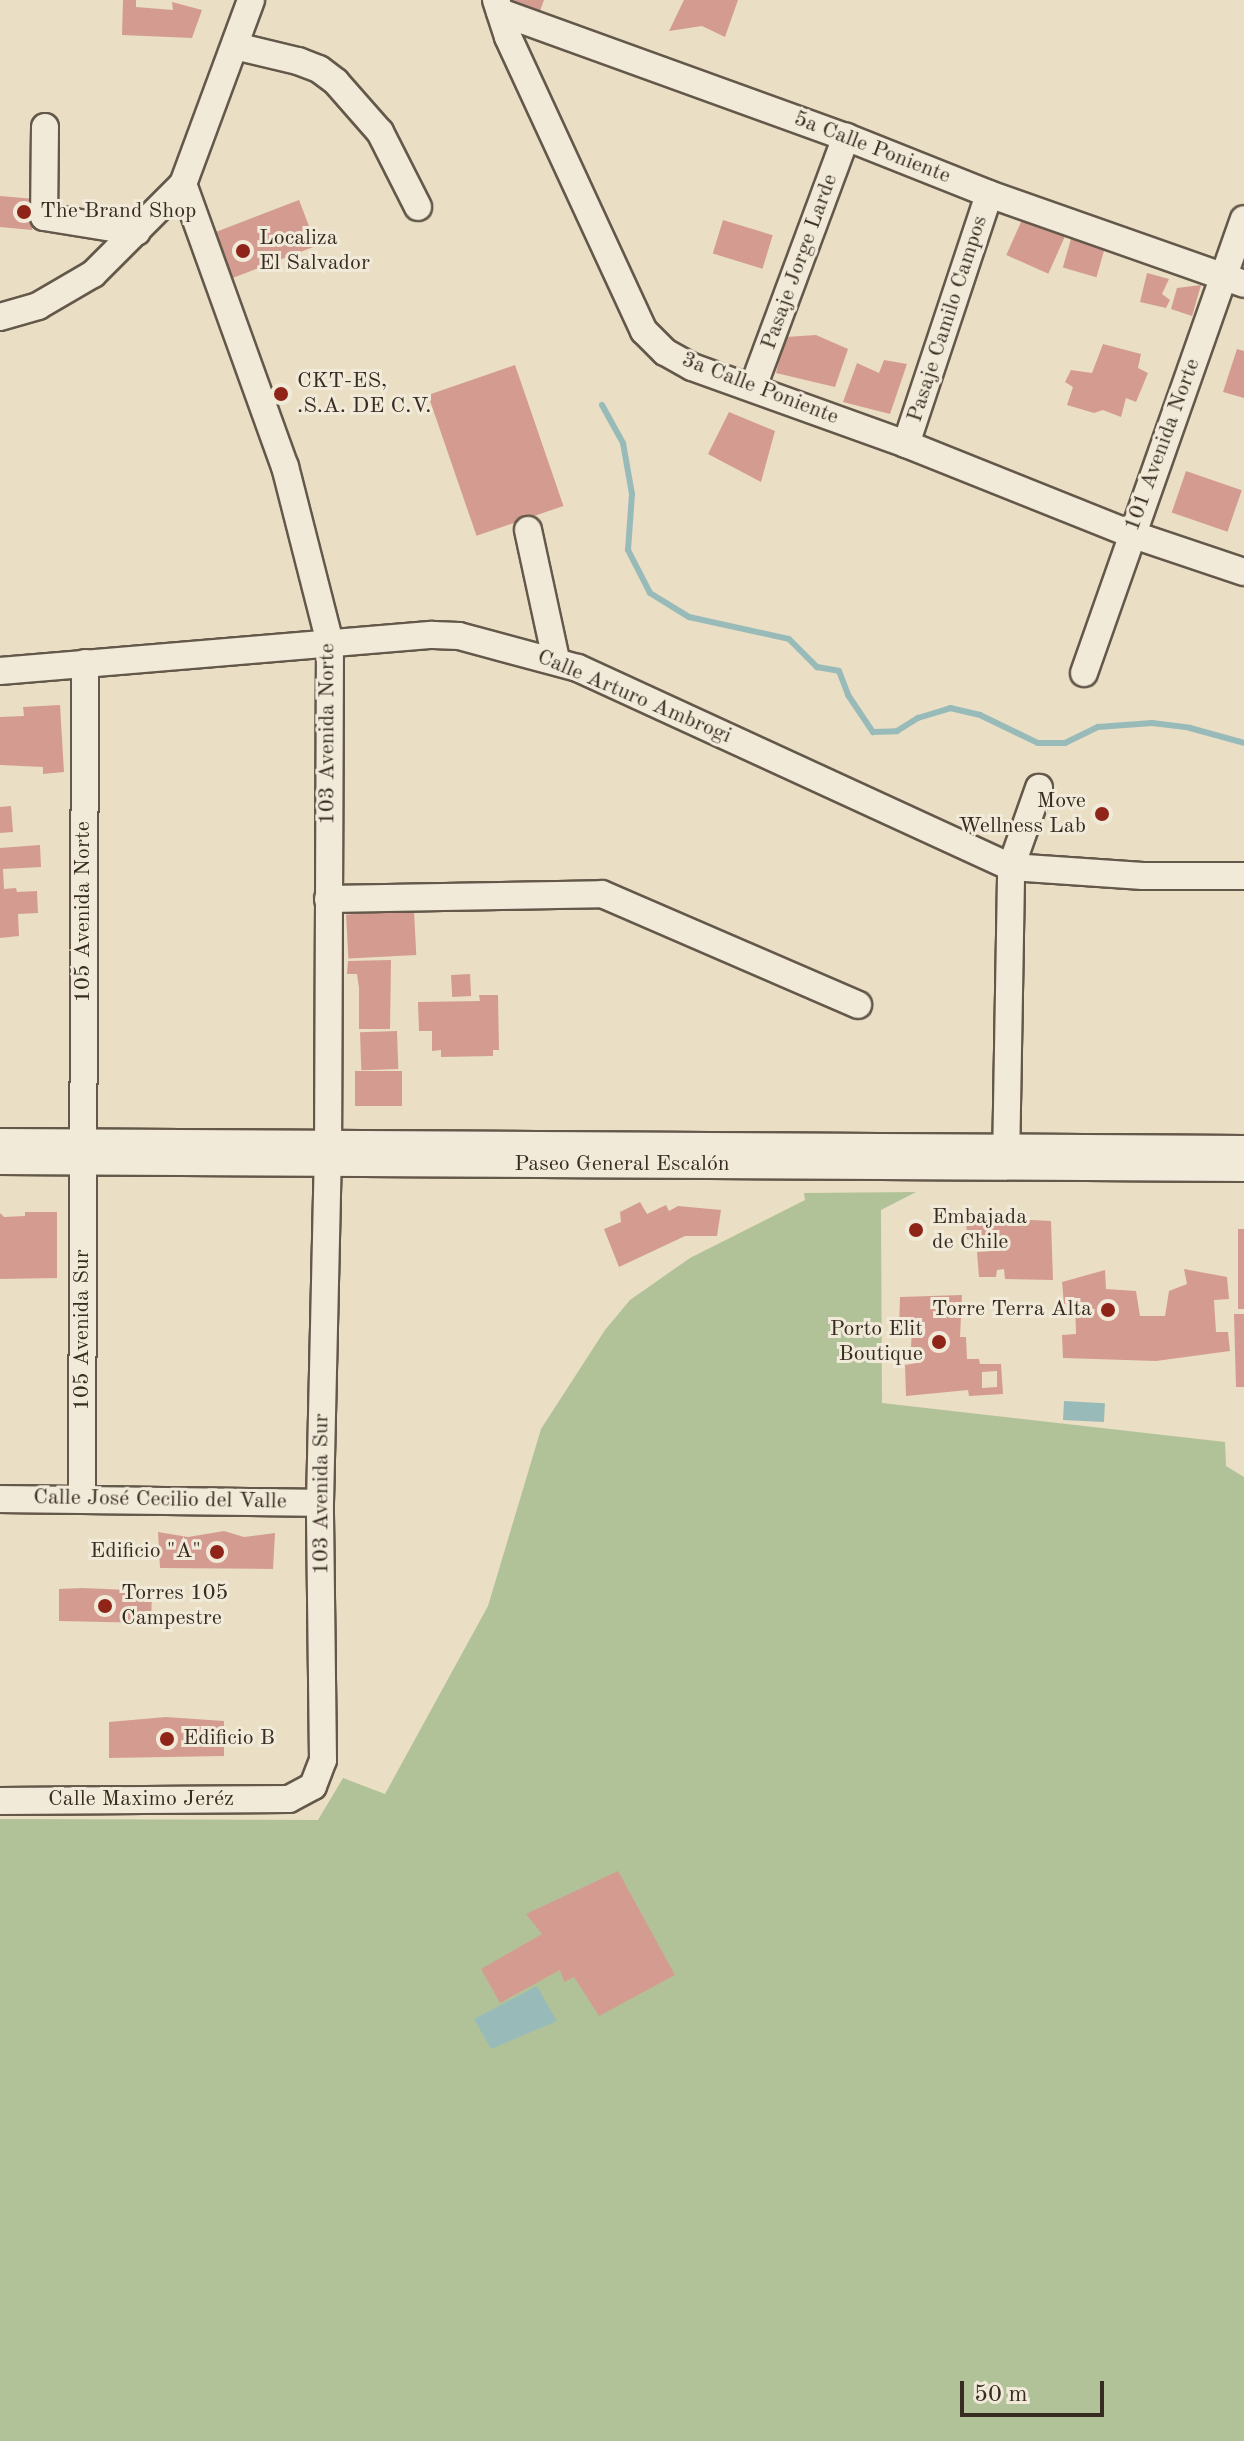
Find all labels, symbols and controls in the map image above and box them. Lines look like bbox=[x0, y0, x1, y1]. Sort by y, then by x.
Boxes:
street label: 5a Calle Poniente bbox=[790, 106, 954, 190]
street label: Pasaje Jorge Larde bbox=[756, 171, 844, 353]
place label: The Brand Shop bbox=[40, 199, 196, 225]
marker: The Brand Shop bbox=[15, 203, 33, 221]
street label: Pasaje Camilo Campos bbox=[902, 212, 994, 426]
place label: Localiza El Salvador bbox=[259, 225, 370, 276]
marker: Localiza El Salvador bbox=[234, 242, 252, 260]
street label: 3a Calle Poniente bbox=[678, 347, 842, 431]
street label: 101 Avenida Norte bbox=[1120, 355, 1206, 535]
place label: CKT-ES, .S.A. DE C.V. bbox=[297, 368, 431, 420]
marker: CKT-ES, .S.A. DE C.V. bbox=[272, 385, 290, 403]
street label: 103 Avenida Norte bbox=[315, 643, 341, 825]
street label: Calle Arturo Ambrogi bbox=[533, 644, 735, 750]
place label: Move Wellness Lab bbox=[958, 788, 1086, 840]
marker: Move Wellness Lab bbox=[1093, 805, 1111, 823]
street label: 105 Avenida Norte bbox=[71, 821, 97, 1003]
street label: Paseo General Escalón bbox=[514, 1152, 730, 1178]
place label: Embajada de Chile bbox=[932, 1204, 1027, 1256]
marker: Embajada de Chile bbox=[907, 1221, 925, 1239]
street label: 105 Avenida Sur bbox=[70, 1249, 96, 1411]
place label: Torre Terra Alta bbox=[932, 1297, 1092, 1323]
marker: Torre Terra Alta bbox=[1099, 1301, 1117, 1319]
place label: Porto Elit Boutique bbox=[830, 1316, 923, 1368]
marker: Porto Elit Boutique bbox=[930, 1333, 948, 1351]
street label: 103 Avenida Sur bbox=[309, 1413, 335, 1575]
street label: Calle José Cecilio del Valle bbox=[33, 1485, 287, 1515]
place label: Edificio "A" bbox=[90, 1539, 201, 1565]
marker: Edificio "A" bbox=[208, 1543, 226, 1561]
place label: Torres 105 Campestre bbox=[121, 1580, 228, 1632]
marker: Torres 105 Campestre bbox=[96, 1597, 114, 1615]
place label: Edificio B bbox=[183, 1726, 275, 1752]
marker: Edificio B bbox=[158, 1730, 176, 1748]
street label: Calle Maximo Jeréz bbox=[48, 1787, 234, 1813]
scale bar bbox=[964, 2365, 1108, 2415]
text: 50 m bbox=[974, 2383, 1028, 2407]

